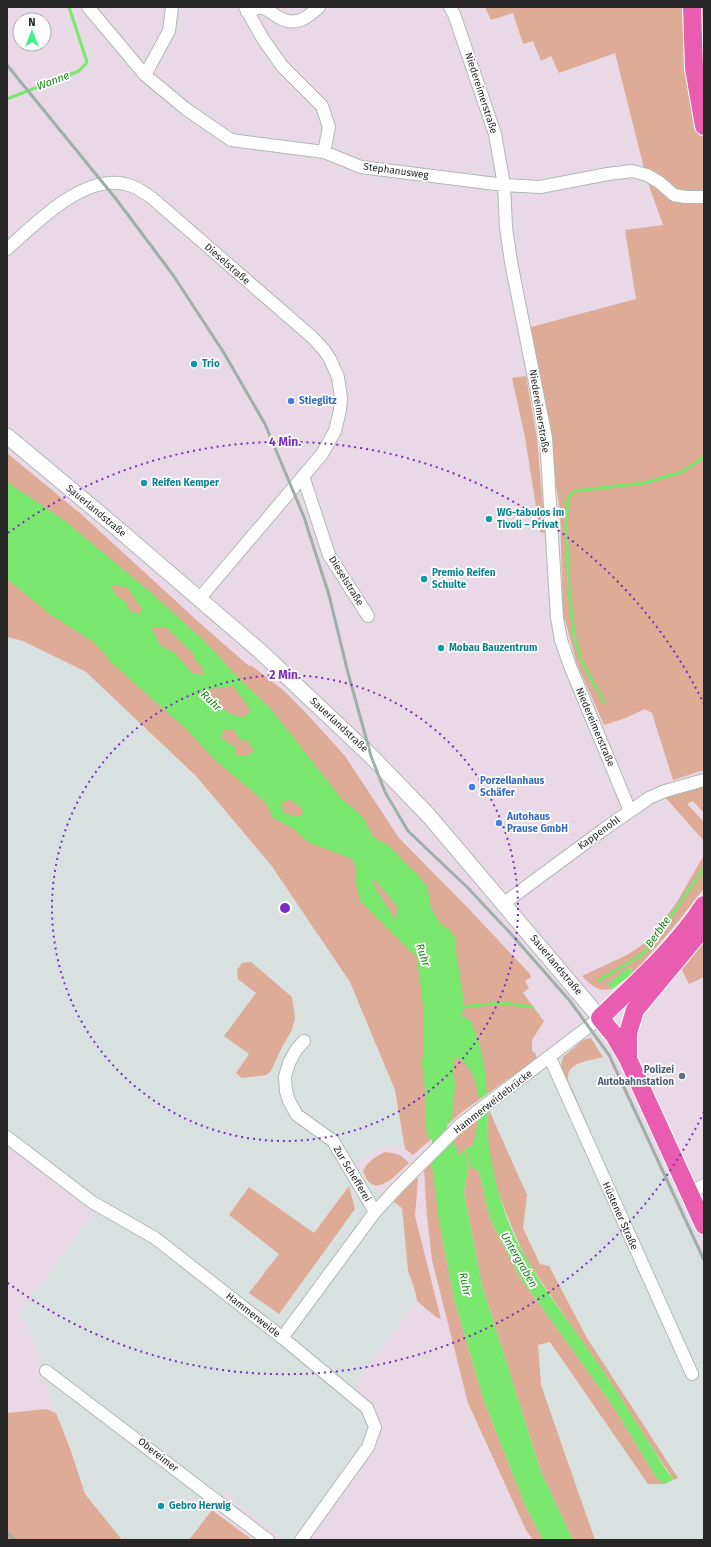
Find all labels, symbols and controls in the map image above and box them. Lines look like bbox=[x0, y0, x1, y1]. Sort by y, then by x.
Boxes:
north arrow bbox=[12, 12, 52, 52]
text: N bbox=[28, 16, 36, 29]
street label: Niedereimerstraße bbox=[462, 51, 500, 135]
water label: Wanne bbox=[35, 69, 71, 93]
street label: Stephanusweg bbox=[363, 160, 430, 182]
street label: Dieselstraße bbox=[202, 241, 252, 287]
place label: Trio bbox=[202, 358, 220, 370]
marker: Trio bbox=[189, 359, 199, 369]
street label: Niedereimerstraße bbox=[526, 368, 552, 454]
place label: Stieglitz bbox=[299, 395, 337, 407]
marker: Stieglitz bbox=[286, 396, 296, 406]
text: 4 Min. bbox=[269, 435, 301, 449]
place label: Reifen Kemper bbox=[152, 477, 220, 489]
marker: Reifen Kemper bbox=[139, 478, 149, 488]
street label: Sauerlandstraße bbox=[63, 482, 129, 540]
place label: WG-tabulos im Tivoli – Privat bbox=[497, 507, 564, 531]
marker: WG-tabulos im Tivoli – Privat bbox=[484, 514, 494, 524]
street label: Dieselstraße bbox=[326, 554, 366, 608]
place label: Premio Reifen Schulte bbox=[432, 567, 496, 591]
marker: Premio Reifen Schulte bbox=[419, 574, 429, 584]
place label: Mobau Bauzentrum bbox=[449, 642, 537, 654]
marker: Mobau Bauzentrum bbox=[436, 643, 446, 653]
text: 2 Min. bbox=[269, 668, 301, 682]
street label: Niedereimerstraße bbox=[573, 686, 617, 768]
water label: Ruhr bbox=[198, 688, 225, 714]
street label: Sauerlandstraße bbox=[308, 695, 370, 755]
place label: Porzellanhaus Schäfer bbox=[480, 775, 545, 799]
marker: Porzellanhaus Schäfer bbox=[467, 782, 477, 792]
place label: Autohaus Prause GmbH bbox=[506, 811, 568, 835]
street label: Kappenohl bbox=[576, 814, 622, 852]
marker: Autohaus Prause GmbH bbox=[494, 818, 504, 828]
centre of rings bbox=[278, 901, 292, 915]
water label: Berbke bbox=[643, 914, 673, 950]
street label: Sauerlandstraße bbox=[527, 932, 585, 998]
water label: Ruhr bbox=[413, 942, 433, 969]
place label: Polizei Autobahnstation bbox=[597, 1064, 674, 1088]
street label: Hammerweidebrücke bbox=[451, 1068, 535, 1136]
marker: Polizei Autobahnstation bbox=[677, 1071, 687, 1081]
street label: Zur Schefferei bbox=[331, 1144, 373, 1204]
street label: Hüstener Straße bbox=[600, 1180, 640, 1252]
water label: Untergraben bbox=[498, 1230, 540, 1290]
water label: Ruhr bbox=[456, 1271, 474, 1298]
street label: Hammerweide bbox=[223, 1290, 283, 1340]
street label: Obereimer bbox=[135, 1435, 181, 1475]
place label: Gebro Herwig bbox=[169, 1500, 231, 1512]
marker: Gebro Herwig bbox=[156, 1501, 166, 1511]

